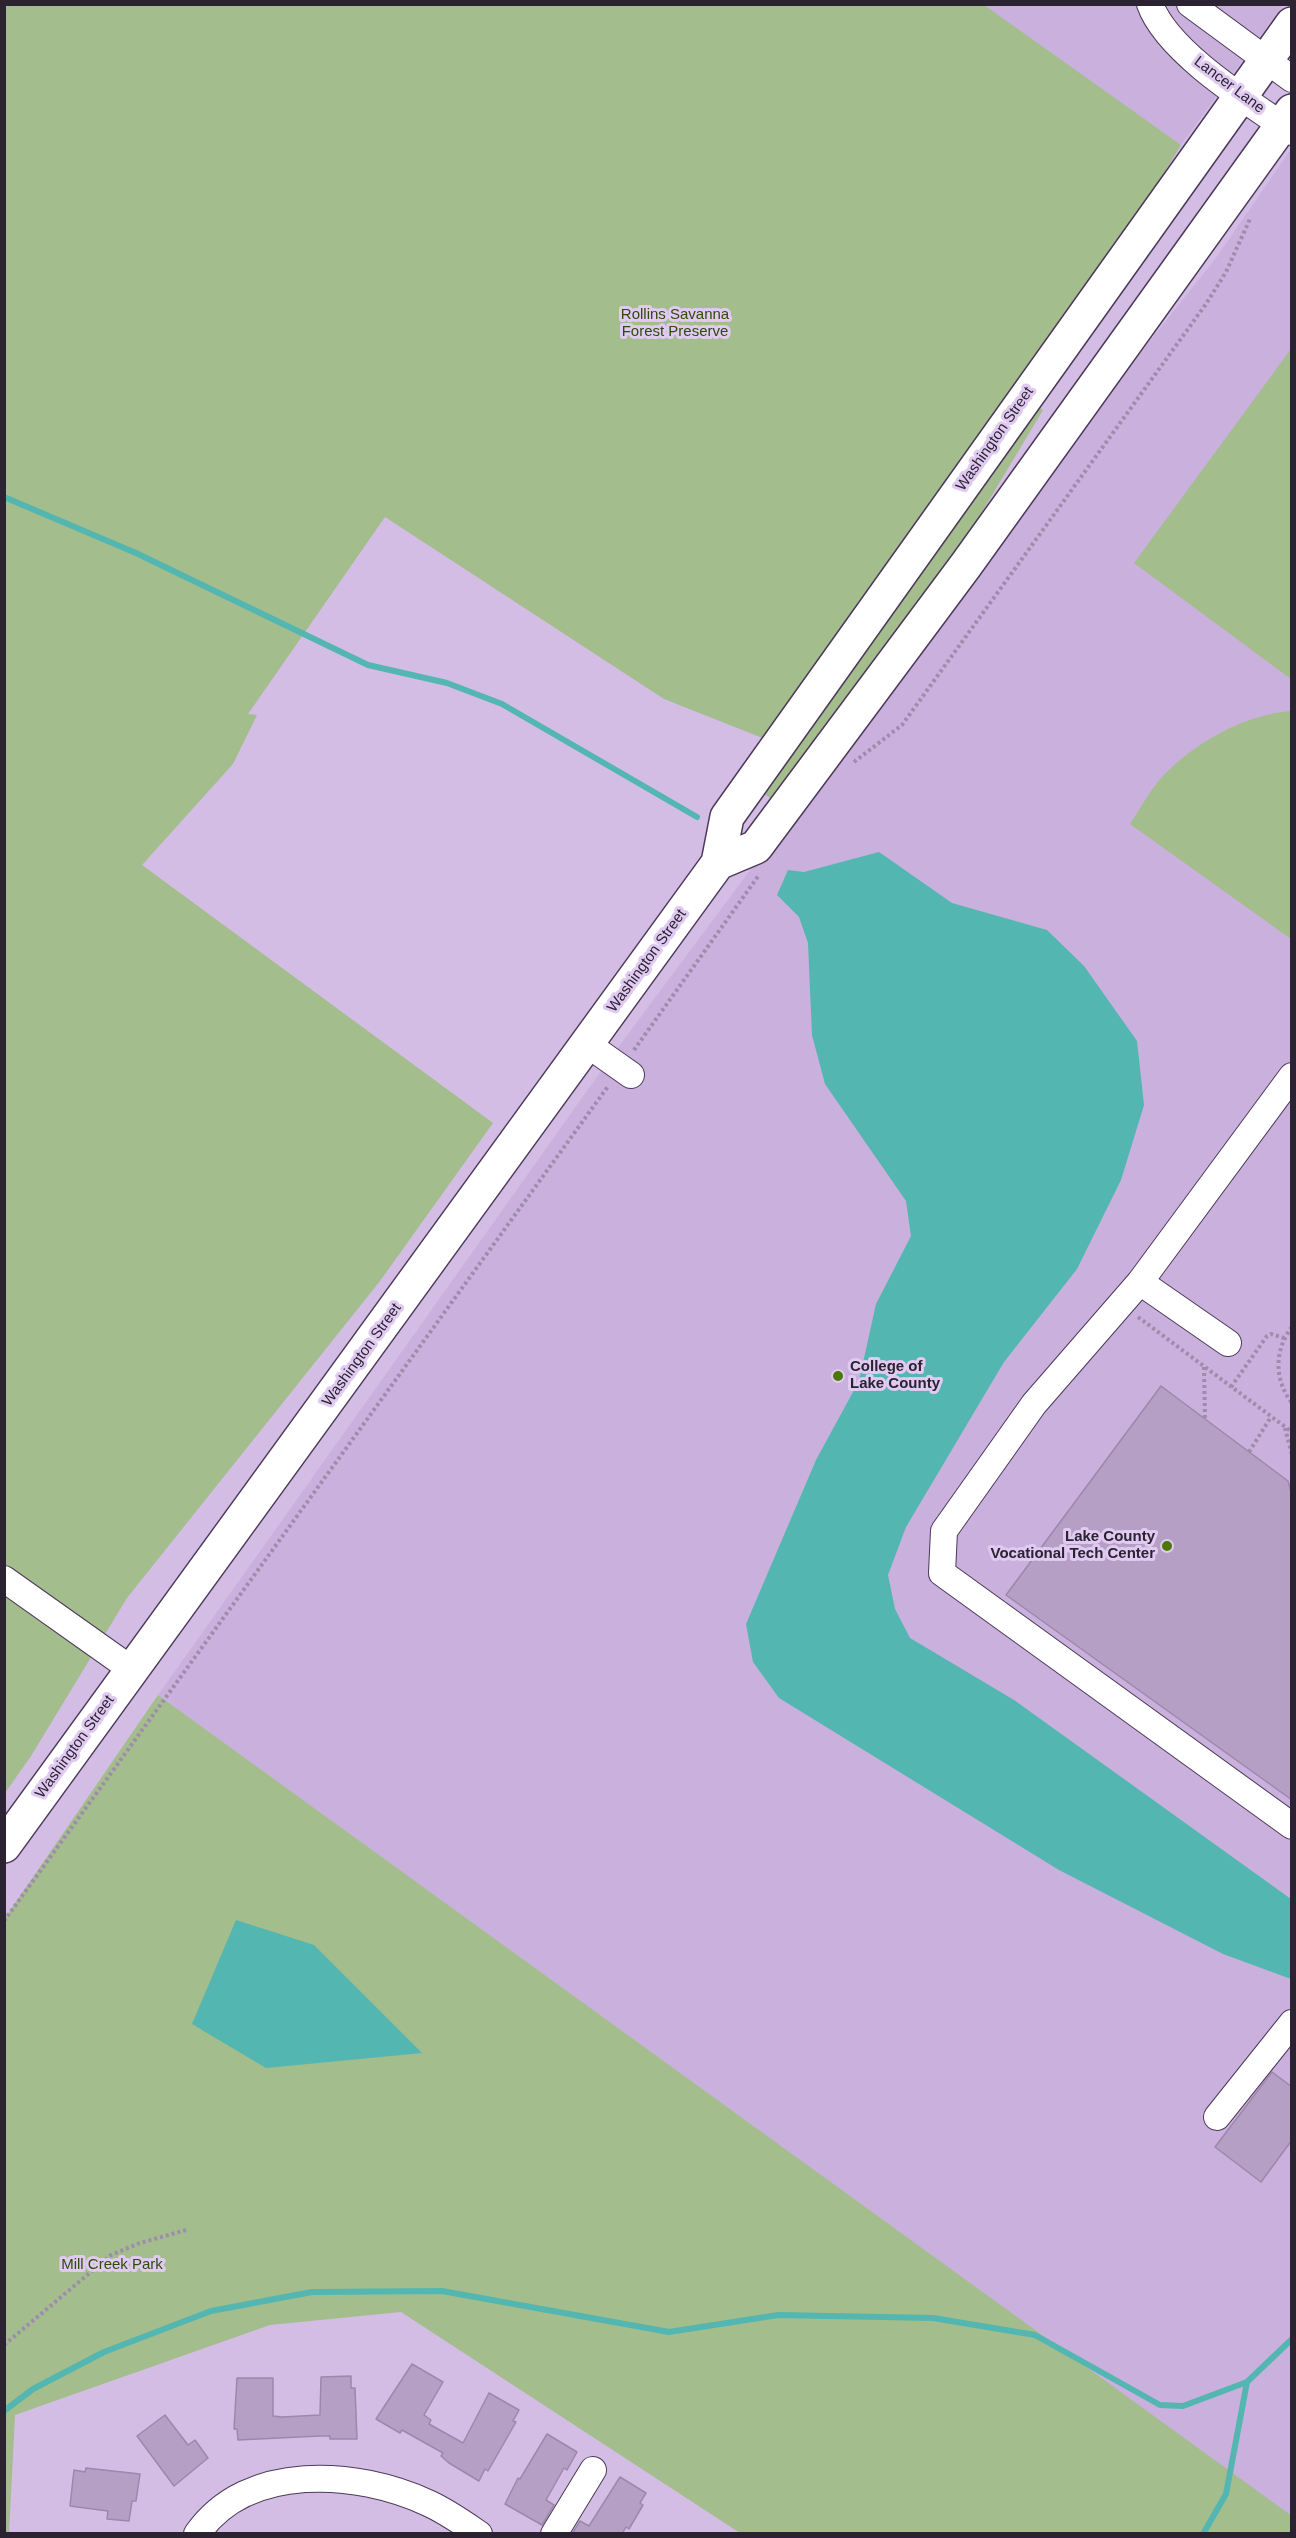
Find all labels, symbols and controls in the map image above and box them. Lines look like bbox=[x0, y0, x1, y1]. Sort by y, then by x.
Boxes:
street label: Lancer Lane bbox=[1190, 53, 1268, 117]
park label: Rollins Savanna Forest Preserve bbox=[621, 306, 729, 341]
street label: Washington Street bbox=[952, 384, 1038, 494]
street label: Washington Street bbox=[604, 906, 690, 1016]
street label: Washington Street bbox=[319, 1300, 405, 1410]
place label: College of Lake County bbox=[850, 1358, 940, 1393]
marker: College of Lake County bbox=[831, 1369, 845, 1383]
place label: Lake County Vocational Tech Center bbox=[991, 1528, 1155, 1563]
marker: Lake County Vocational Tech Center bbox=[1160, 1539, 1174, 1553]
street label: Washington Street bbox=[32, 1692, 118, 1802]
park label: Mill Creek Park bbox=[61, 2256, 163, 2274]

